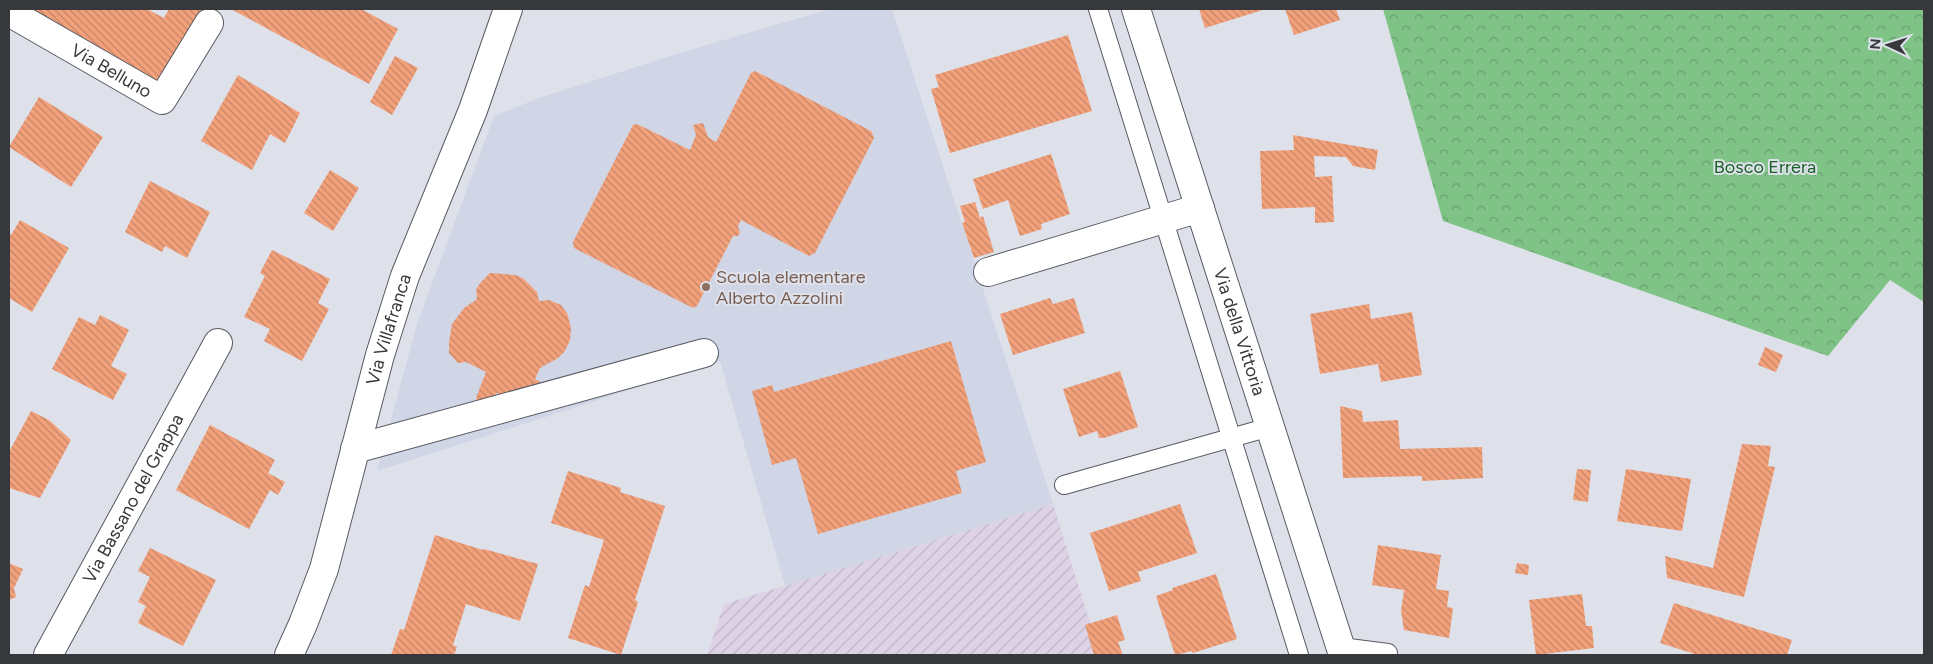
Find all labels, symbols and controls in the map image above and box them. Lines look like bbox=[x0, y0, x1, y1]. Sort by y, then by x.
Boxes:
north arrow bbox=[1863, 20, 1913, 70]
text: N bbox=[1867, 38, 1884, 50]
street label: Via Belluno bbox=[67, 39, 156, 103]
park label: Bosco Errera bbox=[1714, 156, 1816, 178]
street label: Via della Vittoria bbox=[1209, 265, 1270, 398]
place label: Scuola elementare Alberto Azzolini bbox=[716, 266, 866, 309]
street label: Via Villafranca bbox=[362, 271, 416, 387]
marker: Scuola elementare Alberto Azzolini bbox=[700, 281, 712, 293]
street label: Via Bassano del Grappa bbox=[78, 410, 188, 587]

